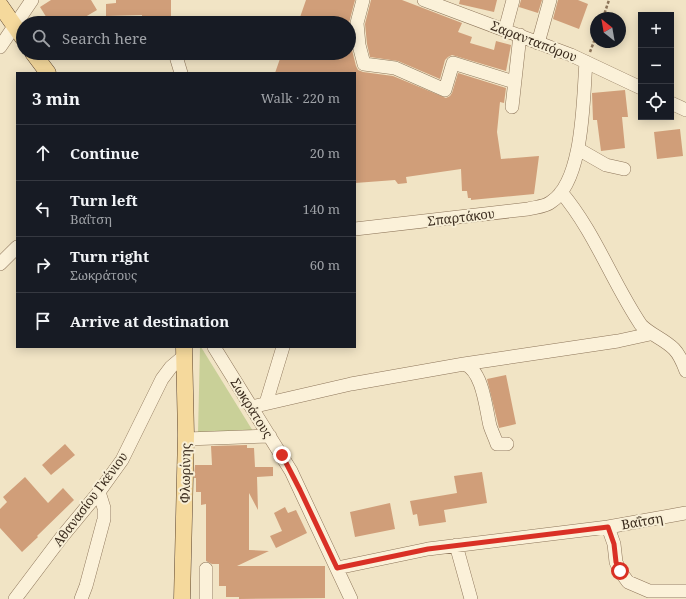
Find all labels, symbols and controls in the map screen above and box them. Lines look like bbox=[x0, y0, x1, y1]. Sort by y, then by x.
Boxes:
north arrow bbox=[590, 12, 626, 48]
map controls bbox=[638, 12, 674, 120]
button: + bbox=[638, 12, 674, 48]
search box bbox=[16, 16, 356, 60]
street label: Σαρανταπόρου bbox=[488, 16, 580, 66]
icon: search bbox=[30, 27, 52, 49]
text: Search here bbox=[62, 28, 147, 48]
button: − bbox=[638, 48, 674, 84]
button: locate bbox=[638, 84, 674, 120]
text: 3 min bbox=[32, 87, 80, 110]
text: Walk · 220 m bbox=[261, 89, 340, 107]
icon: ahead bbox=[32, 142, 54, 164]
text: Continue bbox=[70, 143, 139, 163]
text: 20 m bbox=[310, 144, 340, 162]
text: Turn left bbox=[70, 190, 138, 210]
icon: left bbox=[32, 198, 54, 220]
text: 140 m bbox=[303, 200, 340, 218]
street label: Σπαρτάκου bbox=[426, 204, 496, 230]
text: Βαΐτση bbox=[70, 210, 112, 228]
text: Turn right bbox=[70, 246, 149, 266]
icon: right bbox=[32, 254, 54, 276]
text: 60 m bbox=[310, 256, 340, 274]
text: Σωκράτους bbox=[70, 266, 137, 284]
icon: arrive bbox=[32, 310, 54, 332]
text: Arrive at destination bbox=[70, 311, 229, 331]
street label: Σωκράτους bbox=[227, 375, 277, 441]
street label: Φλωρίνης bbox=[175, 443, 195, 503]
route end bbox=[273, 446, 291, 464]
street label: Αθανασίου Γκένιου bbox=[48, 448, 132, 550]
street label: Βαΐτση bbox=[620, 508, 664, 534]
route start bbox=[611, 562, 629, 580]

